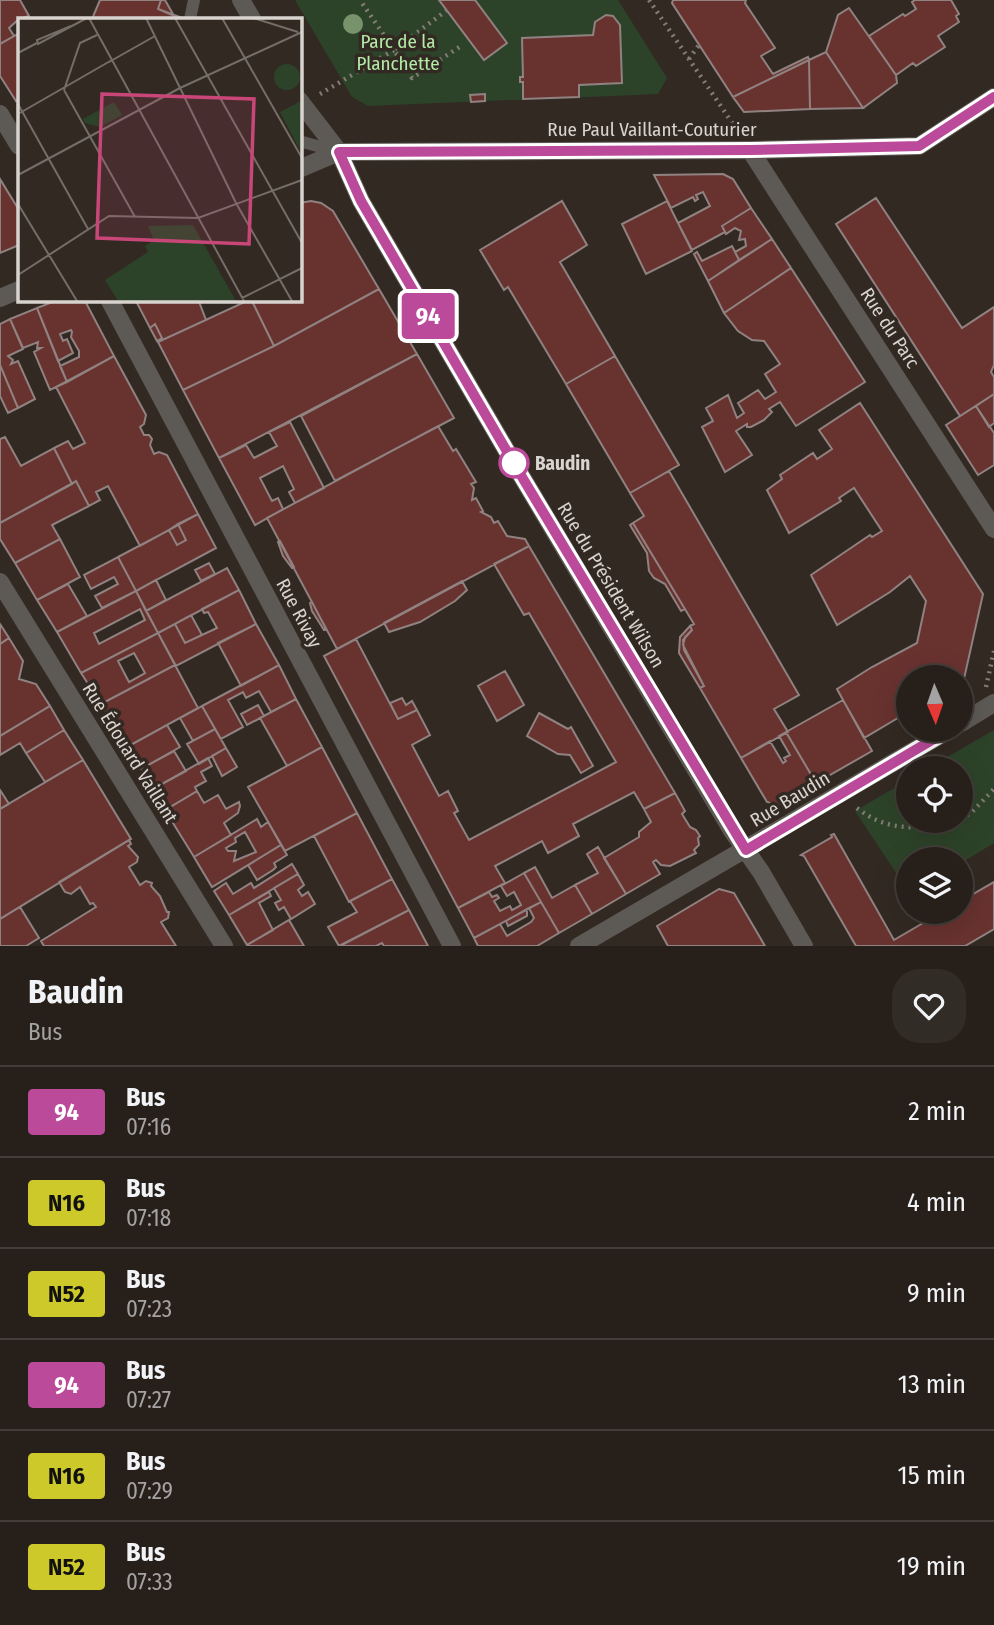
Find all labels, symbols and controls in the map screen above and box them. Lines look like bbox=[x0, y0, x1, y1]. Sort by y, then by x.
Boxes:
inset map bbox=[18, 18, 301, 301]
park label: Parc de la Planchette bbox=[356, 30, 440, 75]
street label: Rue Paul Vaillant-Couturier bbox=[547, 118, 757, 141]
street label: Rue du Parc bbox=[856, 283, 924, 373]
line badge: 94 bbox=[396, 293, 460, 339]
text: 94 bbox=[416, 302, 440, 330]
marker: Baudin bbox=[499, 448, 529, 478]
place label: Baudin bbox=[535, 452, 590, 475]
street label: Rue du Président Wilson bbox=[552, 498, 670, 672]
street label: Rue Rivay bbox=[271, 574, 327, 652]
north arrow bbox=[896, 665, 973, 742]
map controls bbox=[896, 665, 973, 924]
street label: Rue Édouard Vaillant bbox=[77, 678, 183, 828]
button: locate bbox=[896, 756, 973, 833]
street label: Rue Baudin bbox=[746, 766, 834, 832]
button: layers bbox=[896, 847, 973, 924]
button: heart bbox=[892, 969, 966, 1043]
text: Baudin bbox=[28, 972, 124, 1012]
text: Bus bbox=[28, 1018, 62, 1046]
text: Bus bbox=[126, 1082, 165, 1113]
text: 2 min bbox=[908, 1096, 966, 1127]
text: 94 bbox=[54, 1098, 79, 1126]
text: 07:16 bbox=[126, 1113, 171, 1141]
text: Bus bbox=[126, 1173, 165, 1204]
text: 4 min bbox=[907, 1187, 966, 1218]
text: N16 bbox=[48, 1189, 85, 1217]
text: 07:18 bbox=[126, 1204, 171, 1232]
text: Bus bbox=[126, 1264, 165, 1295]
text: 9 min bbox=[907, 1278, 966, 1309]
text: N52 bbox=[48, 1280, 85, 1308]
text: 07:23 bbox=[126, 1295, 172, 1323]
text: Bus bbox=[126, 1355, 165, 1386]
text: 13 min bbox=[898, 1369, 966, 1400]
text: 94 bbox=[54, 1371, 79, 1399]
text: 07:27 bbox=[126, 1386, 171, 1414]
text: Bus bbox=[126, 1446, 165, 1477]
text: 15 min bbox=[898, 1460, 966, 1491]
text: N16 bbox=[48, 1462, 85, 1490]
text: 07:29 bbox=[126, 1477, 173, 1505]
text: Bus bbox=[126, 1537, 165, 1568]
text: 19 min bbox=[897, 1551, 966, 1582]
text: N52 bbox=[48, 1553, 85, 1581]
text: 07:33 bbox=[126, 1568, 173, 1596]

